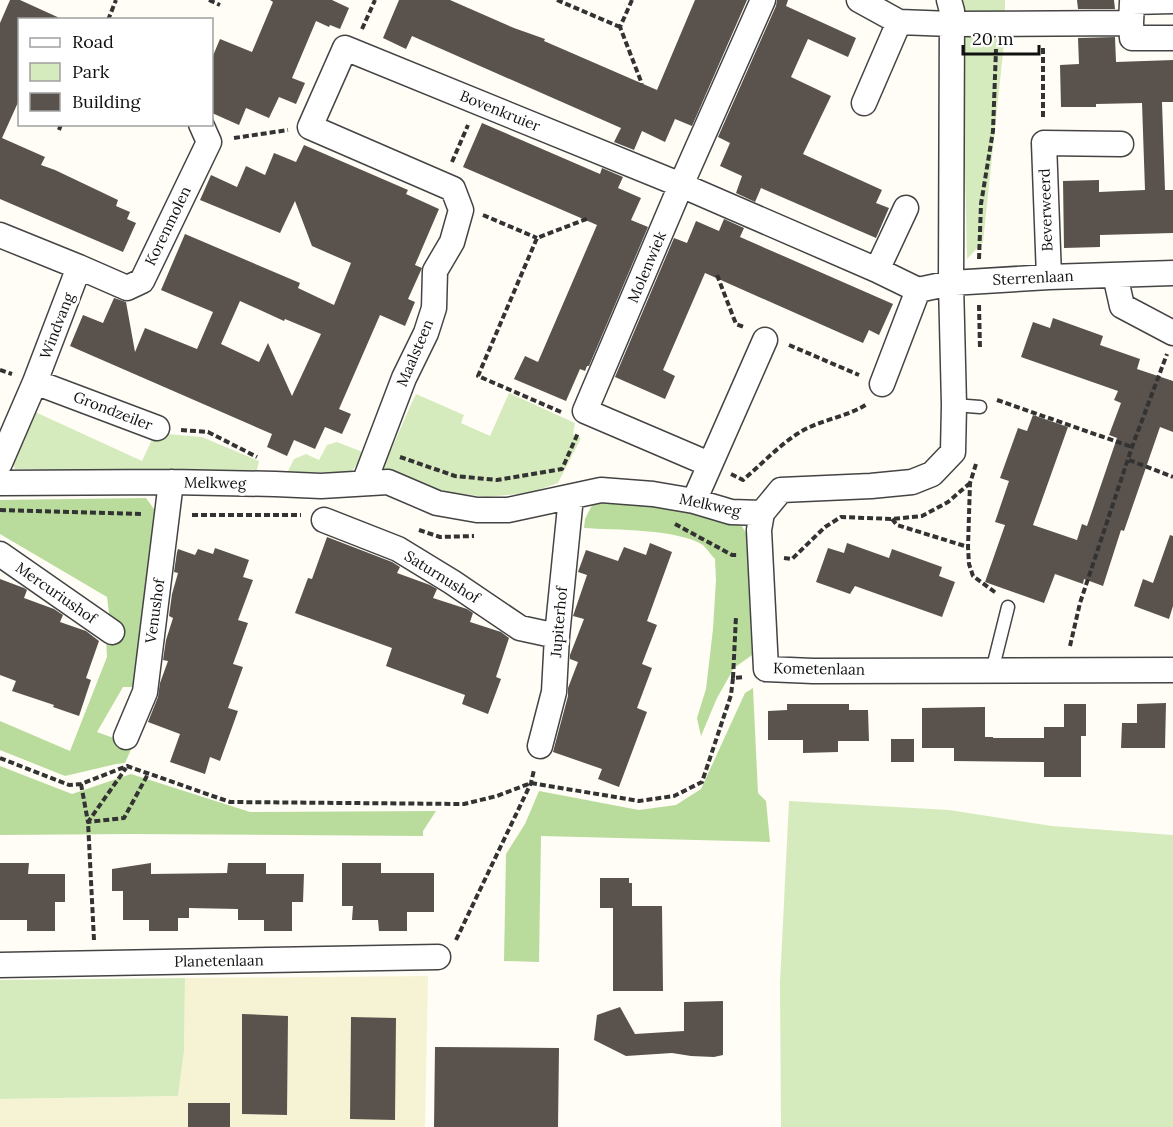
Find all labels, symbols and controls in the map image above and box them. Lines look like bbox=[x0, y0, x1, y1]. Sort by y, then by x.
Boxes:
legend bbox=[18, 18, 213, 126]
scale bar bbox=[963, 18, 1040, 56]
text: 20 m bbox=[972, 27, 1014, 50]
text: Road bbox=[72, 30, 114, 53]
text: Park bbox=[72, 60, 110, 83]
street label: Bovenkruier bbox=[457, 86, 544, 135]
text: Building bbox=[72, 90, 142, 113]
street label: Beverweerd bbox=[1035, 168, 1056, 252]
street label: Korenmolen bbox=[140, 183, 195, 269]
street label: Molenwiek bbox=[623, 228, 670, 305]
street label: Sterrenlaan bbox=[992, 266, 1074, 289]
street label: Windvang bbox=[35, 289, 78, 362]
street label: Maalsteen bbox=[392, 316, 437, 389]
street label: Grondzeiler bbox=[71, 387, 156, 435]
street label: Melkweg bbox=[184, 472, 247, 493]
street label: Melkweg bbox=[678, 489, 743, 520]
street label: Saturnushof bbox=[401, 546, 484, 608]
street label: Mercuriushof bbox=[12, 558, 101, 628]
street label: Venushof bbox=[140, 576, 169, 645]
street label: Jupiterhof bbox=[546, 585, 571, 659]
street label: Kometenlaan bbox=[773, 658, 865, 679]
street label: Planetenlaan bbox=[174, 950, 264, 971]

